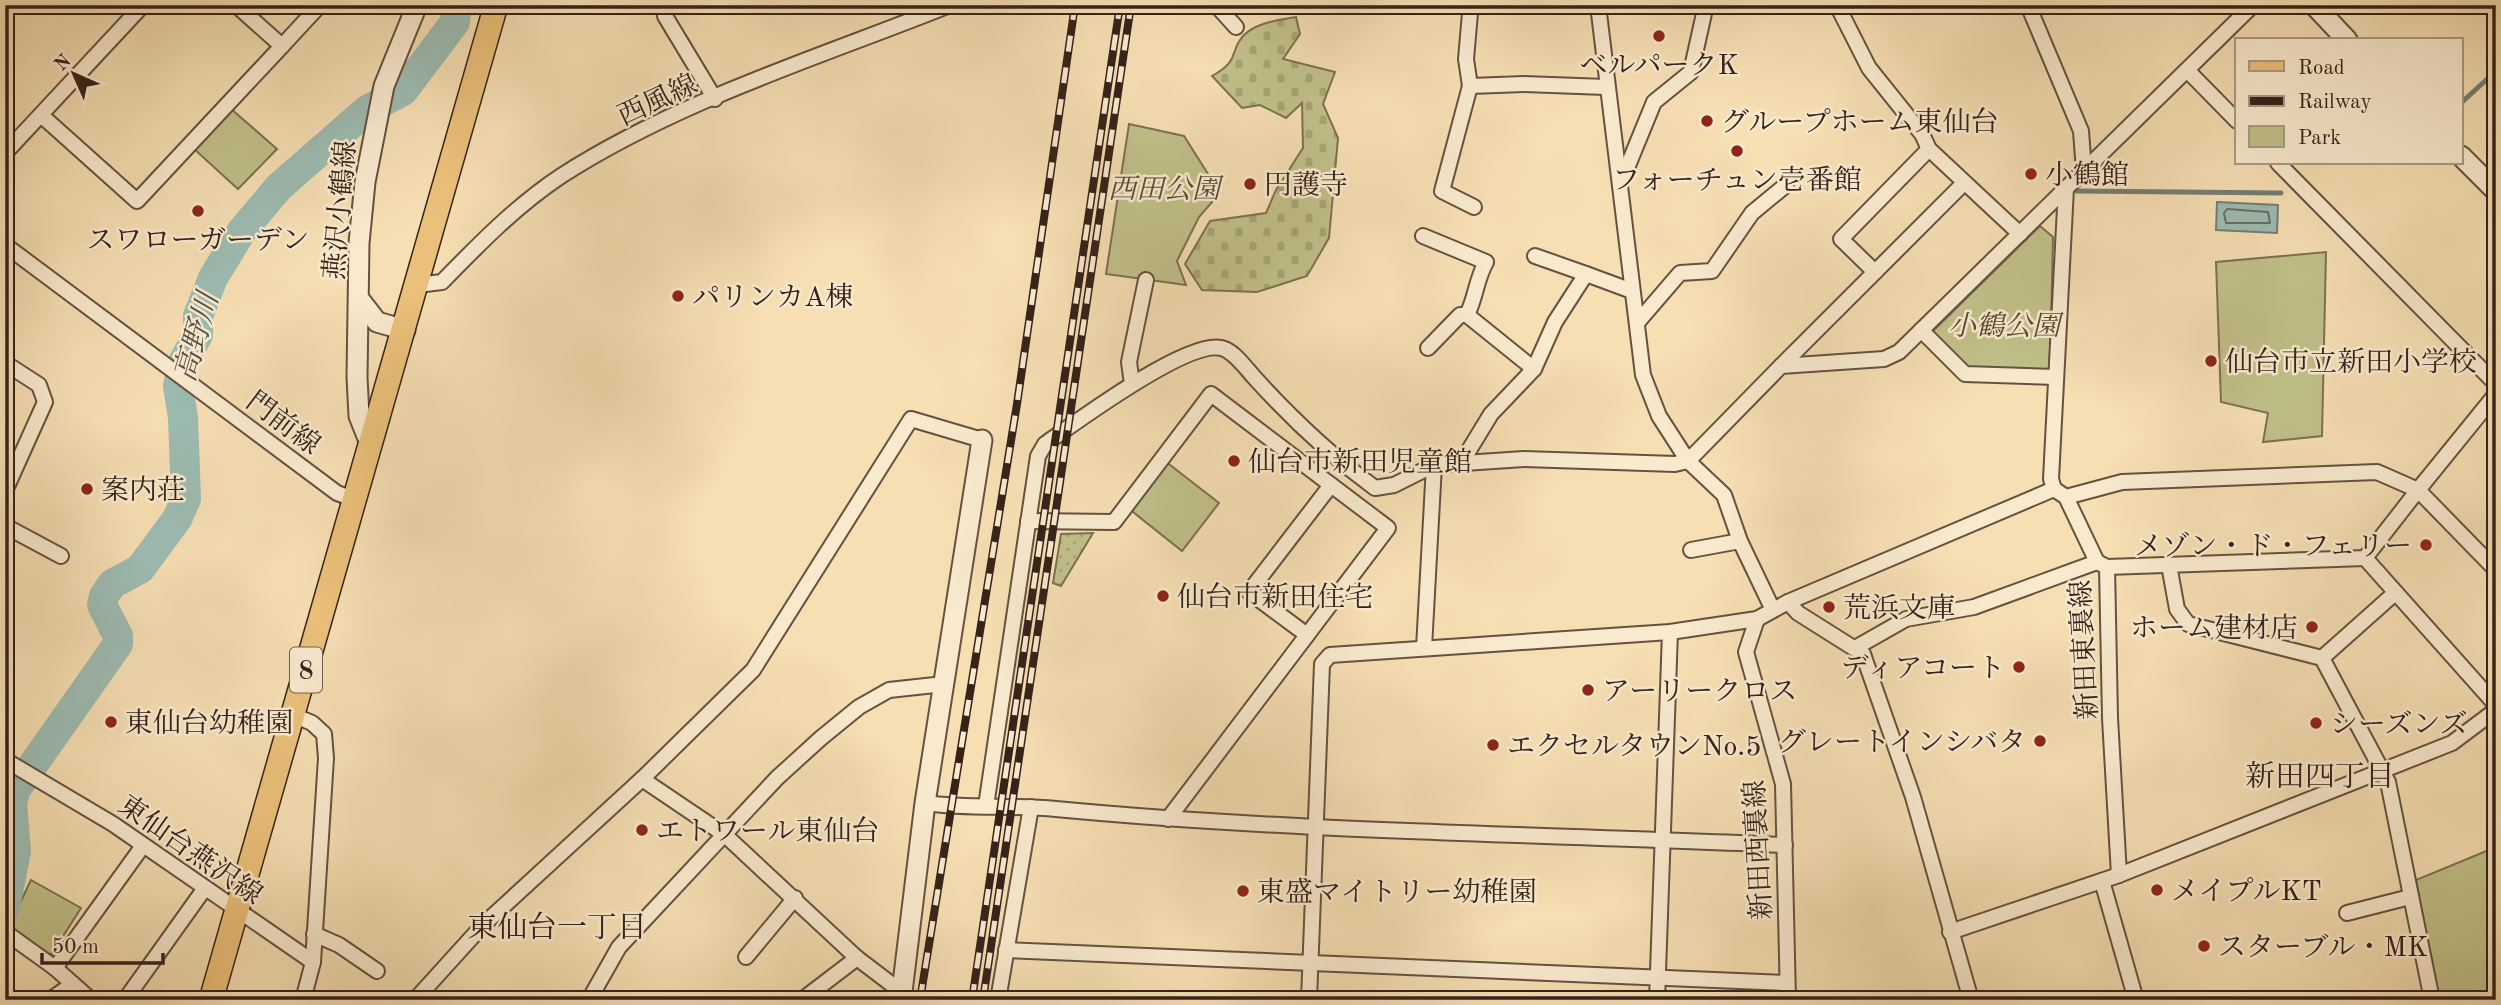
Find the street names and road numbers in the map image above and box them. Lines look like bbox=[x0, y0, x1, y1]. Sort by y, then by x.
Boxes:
street label: 西風線 bbox=[613, 69, 702, 132]
street label: 燕沢小鶴線 bbox=[319, 139, 362, 281]
street label: 門前線 bbox=[240, 386, 326, 461]
street label: 新田東裏線 bbox=[2065, 579, 2104, 721]
road number: 8 bbox=[290, 648, 322, 692]
street label: 新田西裏線 bbox=[1739, 779, 1778, 921]
street label: 東仙台燕沢線 bbox=[112, 789, 268, 911]

